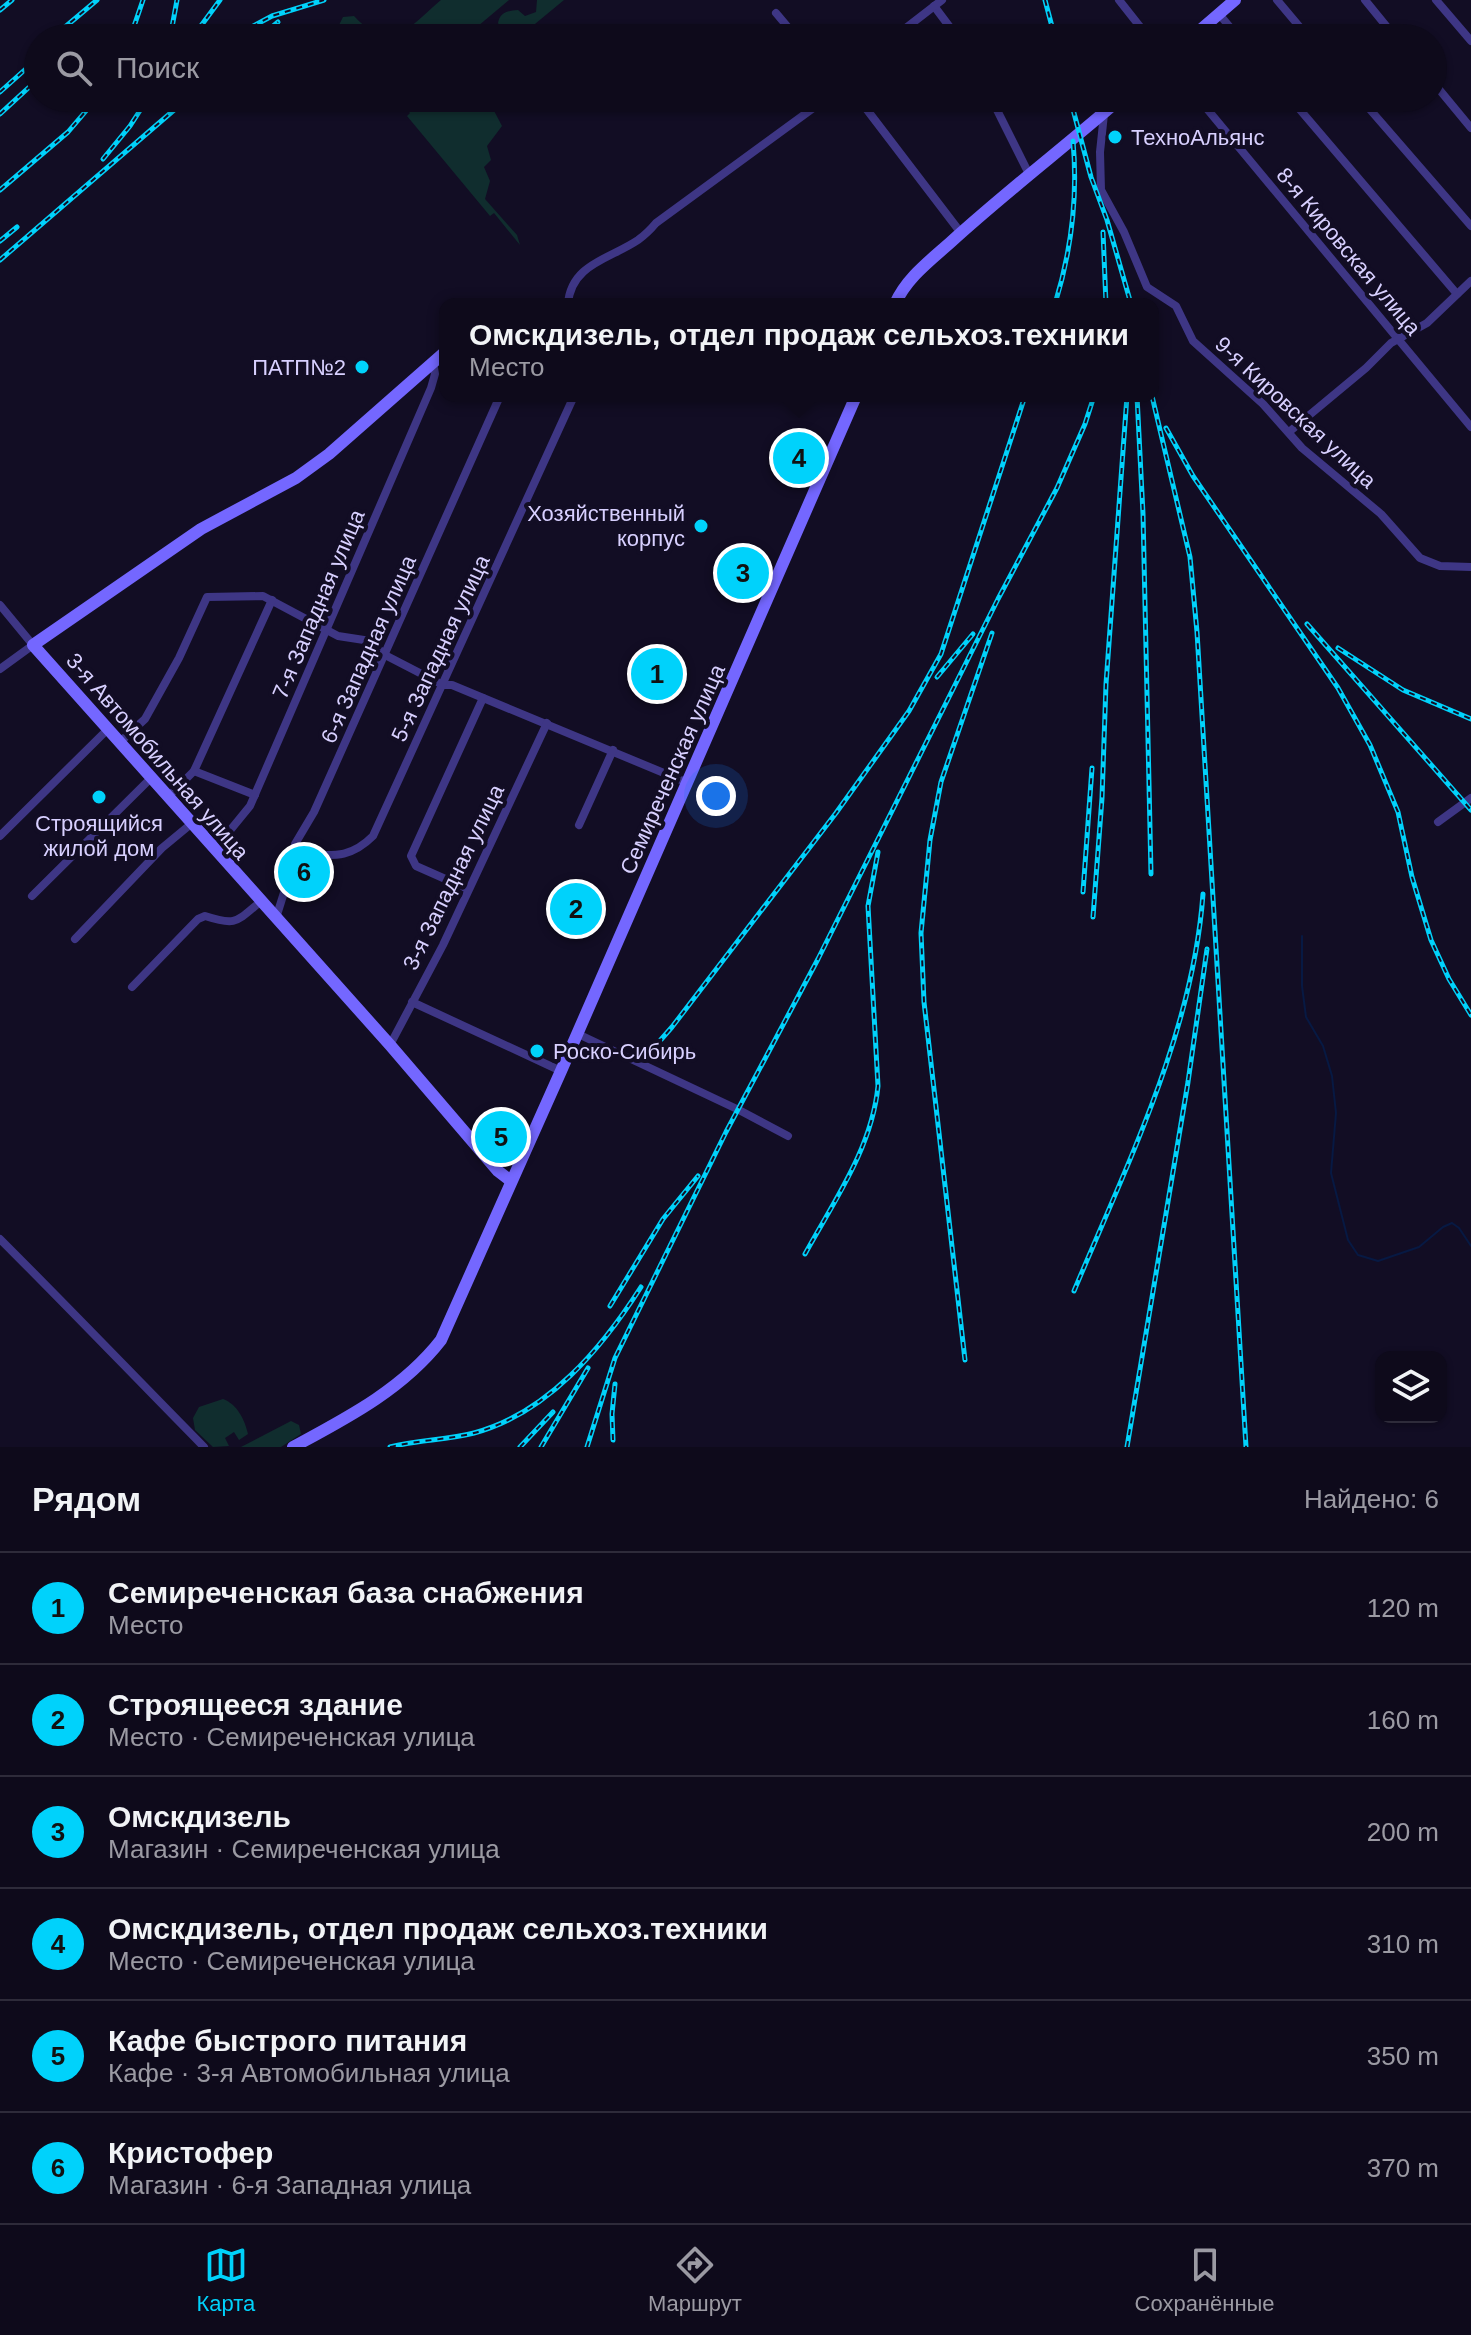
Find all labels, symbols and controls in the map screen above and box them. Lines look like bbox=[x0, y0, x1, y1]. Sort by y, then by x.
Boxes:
search box bbox=[24, 24, 1447, 112]
icon: search bbox=[52, 46, 96, 90]
text: Поиск bbox=[116, 51, 199, 84]
place label: ТехноАльянс bbox=[1131, 125, 1264, 150]
marker: ТехноАльянс bbox=[1106, 128, 1124, 146]
street label: 8-я Кировская улица bbox=[1271, 163, 1426, 341]
popup bbox=[439, 298, 1159, 402]
text: Омскдизель, отдел продаж сельхоз.техники bbox=[469, 318, 1129, 351]
street label: 9-я Кировская улица bbox=[1210, 331, 1382, 494]
text: Место bbox=[469, 352, 544, 382]
place label: ПАТП№2 bbox=[252, 355, 346, 380]
marker: ПАТП№2 bbox=[353, 358, 371, 376]
pin: 4 bbox=[773, 428, 825, 488]
place label: Хозяйственный корпус bbox=[527, 501, 685, 551]
street label: 7-я Западная улица bbox=[267, 505, 370, 703]
marker: Хозяйственный корпус bbox=[692, 517, 710, 535]
pin: 3 bbox=[717, 543, 769, 603]
street label: 5-я Западная улица bbox=[386, 550, 495, 745]
street label: 6-я Западная улица bbox=[316, 551, 421, 747]
pin: 1 bbox=[631, 644, 683, 704]
street label: 3-я Автомобильная улица bbox=[61, 648, 254, 865]
street label: Семиреченская улица bbox=[615, 660, 730, 878]
your location bbox=[696, 776, 736, 816]
street label: 3-я Западная улица bbox=[398, 780, 510, 974]
marker: Строящийся жилой дом bbox=[90, 788, 108, 806]
place label: Строящийся жилой дом bbox=[35, 811, 163, 861]
pin: 6 bbox=[278, 842, 330, 902]
pin: 2 bbox=[550, 879, 602, 939]
place label: Роско-Сибирь bbox=[553, 1039, 696, 1064]
marker: Роско-Сибирь bbox=[528, 1042, 546, 1060]
pin: 5 bbox=[475, 1107, 527, 1167]
map controls bbox=[1375, 1351, 1447, 1423]
button: layers bbox=[1375, 1351, 1447, 1423]
text: Рядом bbox=[32, 1480, 141, 1518]
text: Найдено: 6 bbox=[1304, 1484, 1439, 1514]
text: Семиреченская база снабжения bbox=[108, 1576, 584, 1609]
text: 1 bbox=[51, 1593, 65, 1623]
text: 120 m bbox=[1367, 1593, 1439, 1623]
text: Место bbox=[108, 1610, 184, 1640]
text: Строящееся здание bbox=[108, 1688, 403, 1721]
text: 2 bbox=[51, 1705, 65, 1735]
text: 160 m bbox=[1367, 1705, 1439, 1735]
text: Место · Семиреченская улица bbox=[108, 1722, 475, 1752]
text: Омскдизель bbox=[108, 1800, 291, 1833]
text: 3 bbox=[51, 1817, 65, 1847]
text: 200 m bbox=[1367, 1817, 1439, 1847]
text: Магазин · Семиреченская улица bbox=[108, 1834, 500, 1864]
text: Омскдизель, отдел продаж сельхоз.техники bbox=[108, 1912, 768, 1945]
text: 4 bbox=[51, 1929, 65, 1959]
text: 310 m bbox=[1367, 1929, 1439, 1959]
text: Место · Семиреченская улица bbox=[108, 1946, 475, 1976]
text: Кафе быстрого питания bbox=[108, 2024, 467, 2057]
text: 5 bbox=[51, 2041, 65, 2071]
text: 350 m bbox=[1367, 2041, 1439, 2071]
text: Кафе · 3-я Автомобильная улица bbox=[108, 2058, 510, 2088]
text: Кристофер bbox=[108, 2136, 273, 2169]
text: 6 bbox=[51, 2153, 65, 2183]
text: 370 m bbox=[1367, 2153, 1439, 2183]
text: Магазин · 6-я Западная улица bbox=[108, 2170, 471, 2200]
tab: Карта bbox=[196, 2243, 255, 2317]
tab: Маршрут bbox=[648, 2243, 742, 2317]
tab: Сохранённые bbox=[1135, 2243, 1275, 2317]

